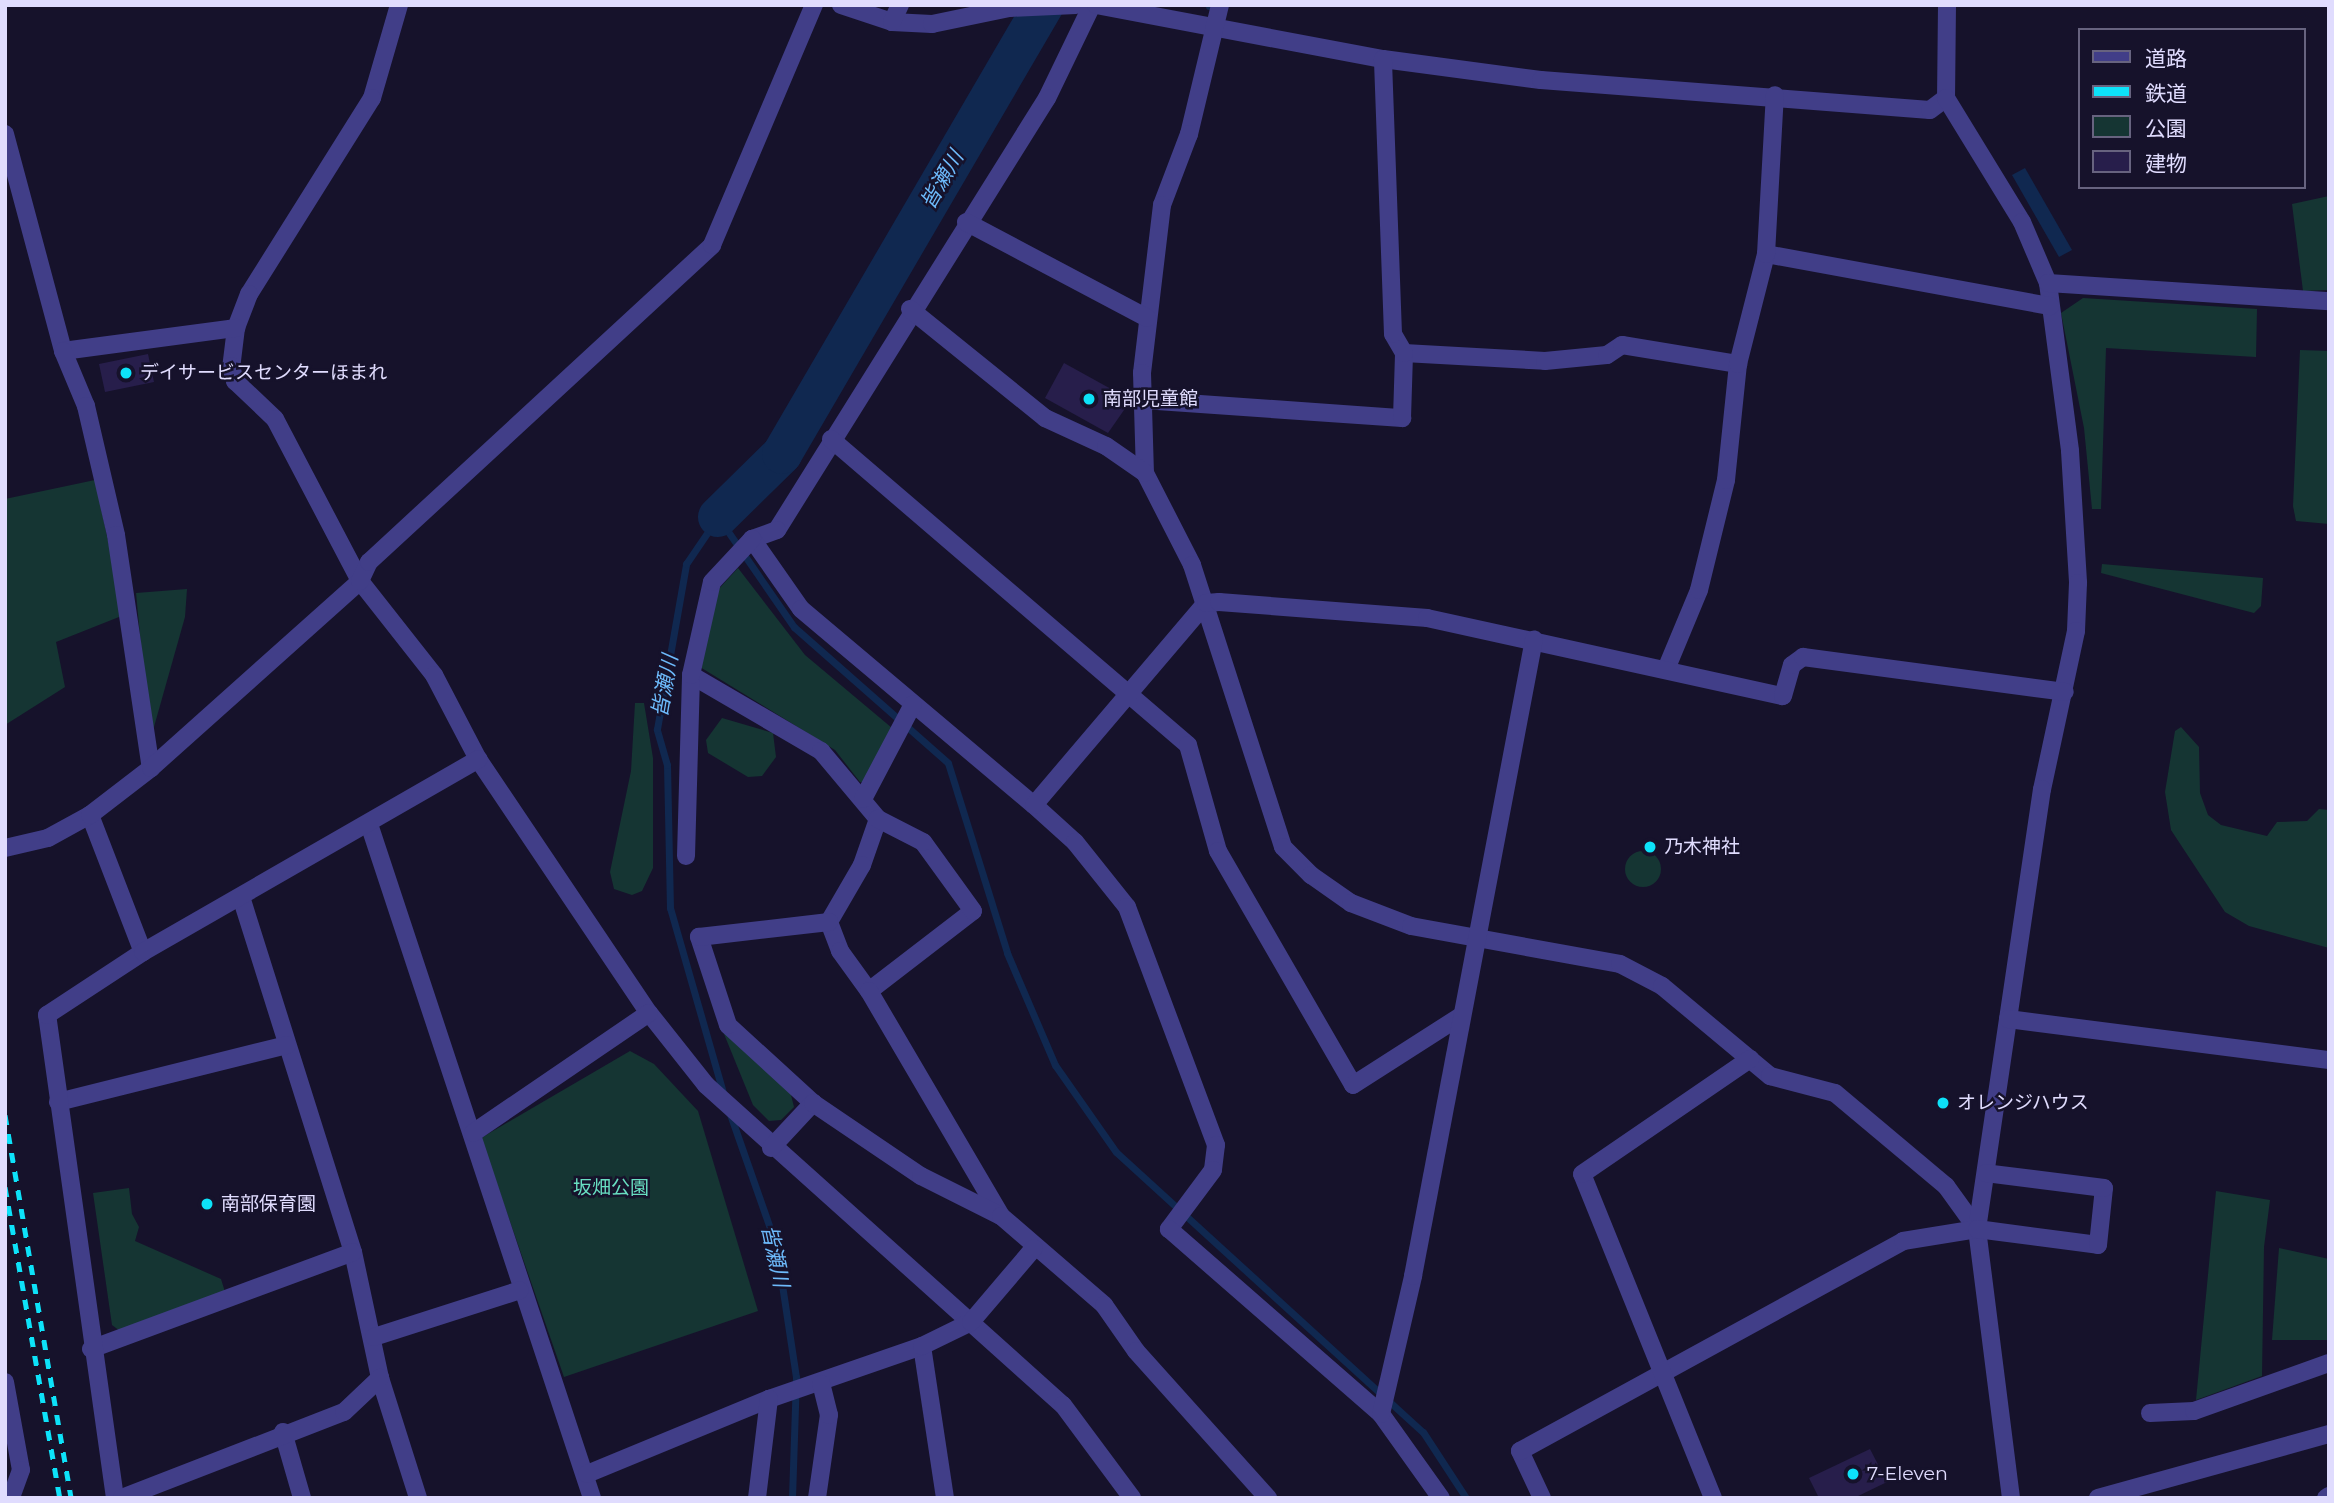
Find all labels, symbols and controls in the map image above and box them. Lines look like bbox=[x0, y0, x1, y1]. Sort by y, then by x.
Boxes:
legend bbox=[2078, 28, 2306, 189]
text: 道路 bbox=[2145, 46, 2187, 71]
text: 鉄道 bbox=[2145, 81, 2187, 106]
text: 公園 bbox=[2145, 116, 2187, 141]
water label: 皆瀬川 bbox=[915, 146, 969, 214]
text: 建物 bbox=[2145, 151, 2187, 176]
place label: デイサービスセンターほまれ bbox=[140, 362, 387, 384]
marker: デイサービスセンターほまれ bbox=[118, 365, 134, 381]
place label: 南部児童館 bbox=[1103, 388, 1198, 410]
marker: 南部児童館 bbox=[1081, 391, 1097, 407]
water label: 皆瀬川 bbox=[647, 653, 683, 719]
place label: 乃木神社 bbox=[1664, 836, 1740, 858]
marker: 乃木神社 bbox=[1642, 839, 1658, 855]
place label: オレンジハウス bbox=[1957, 1092, 2090, 1114]
marker: オレンジハウス bbox=[1935, 1095, 1951, 1111]
park label: 坂畑公園 bbox=[573, 1177, 649, 1199]
place label: 南部保育園 bbox=[221, 1193, 316, 1215]
marker: 南部保育園 bbox=[199, 1196, 215, 1212]
water label: 皆瀬川 bbox=[756, 1223, 794, 1289]
place label: 7-Eleven bbox=[1867, 1463, 1948, 1485]
marker: 7-Eleven bbox=[1845, 1466, 1861, 1482]

